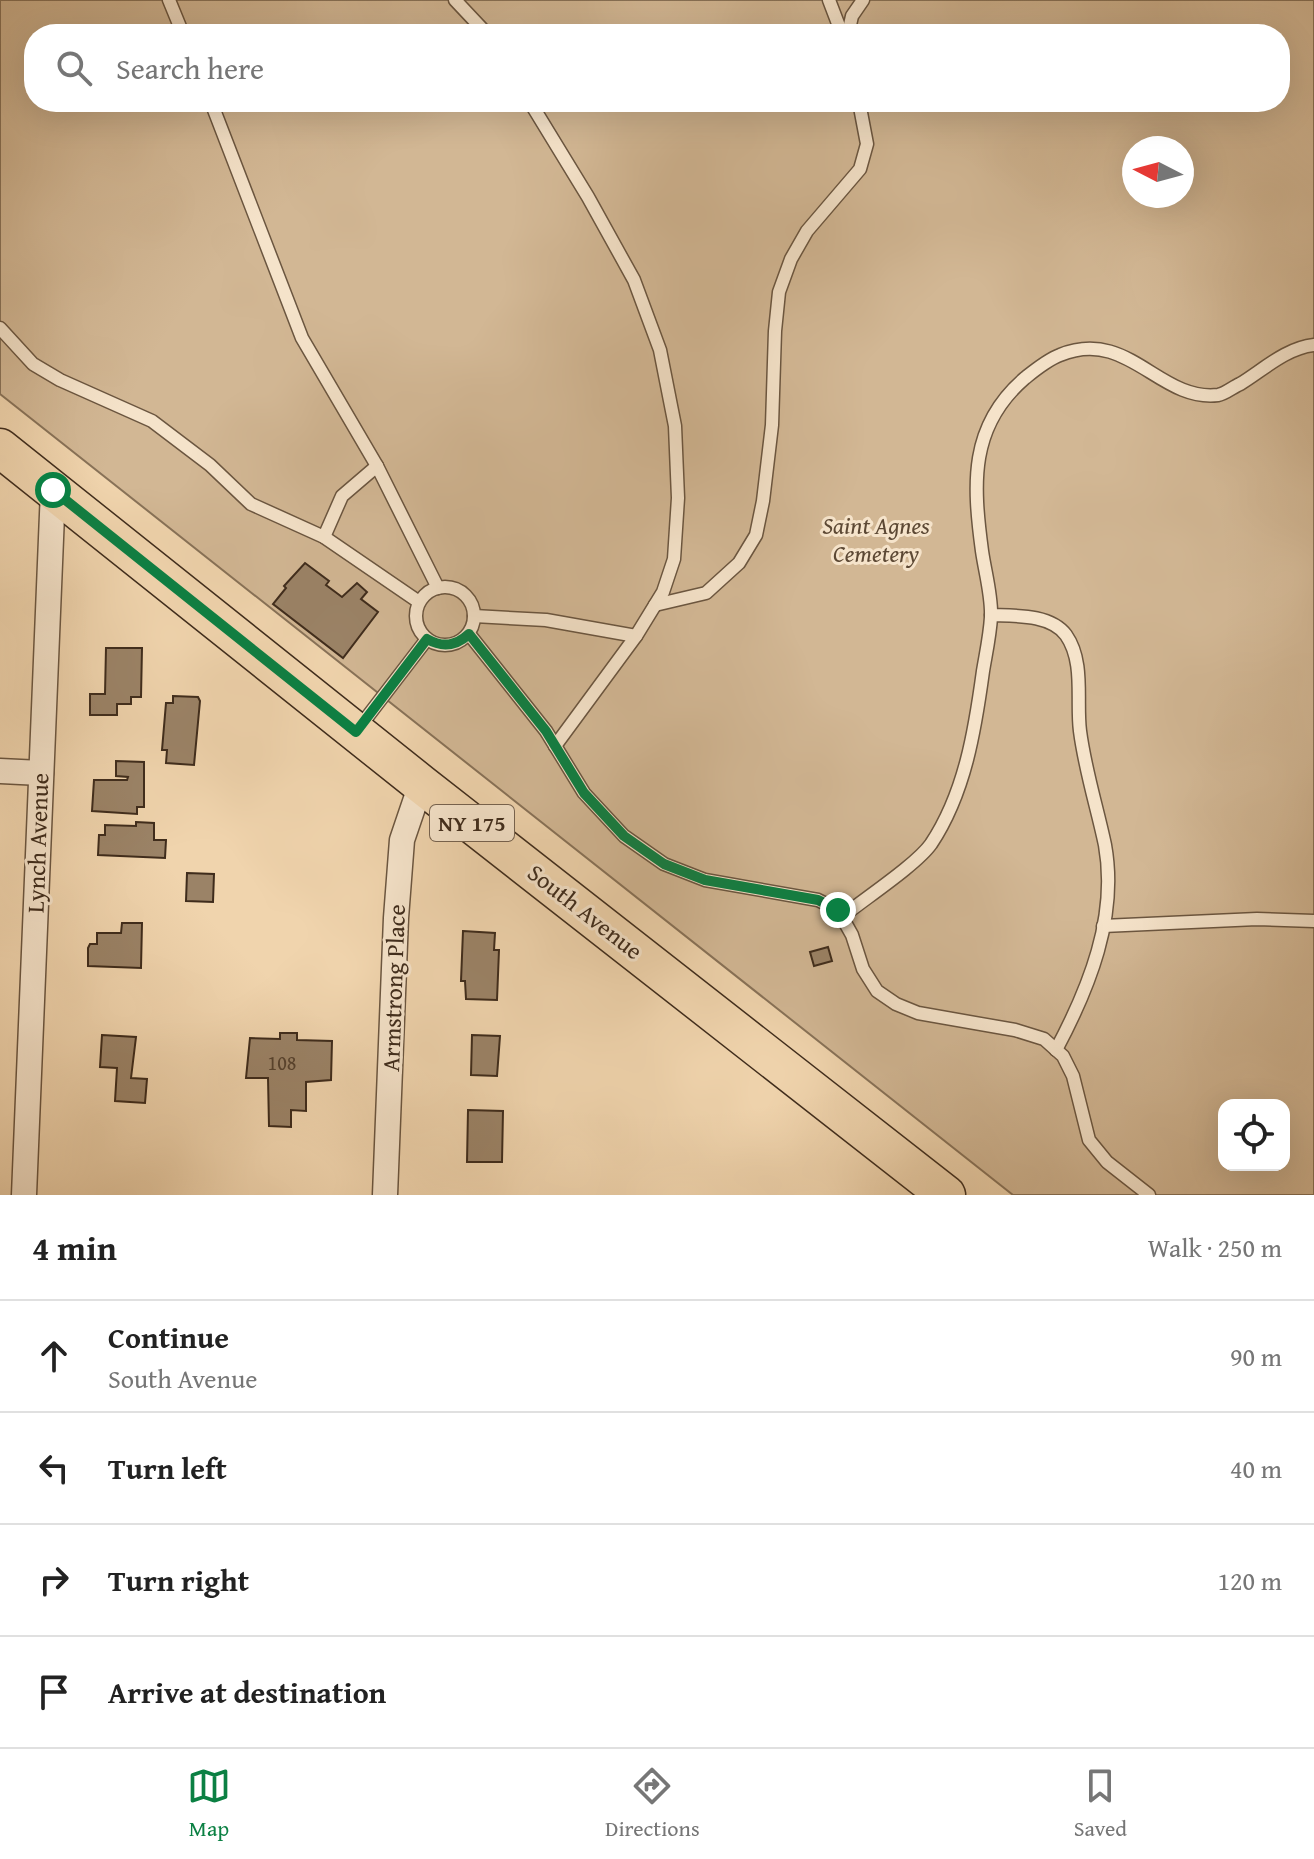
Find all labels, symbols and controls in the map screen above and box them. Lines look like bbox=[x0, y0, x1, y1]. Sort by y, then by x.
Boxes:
search box bbox=[24, 24, 1290, 112]
icon: search bbox=[52, 46, 96, 90]
text: Search here bbox=[116, 46, 264, 90]
north arrow bbox=[1122, 136, 1194, 208]
route start bbox=[35, 472, 71, 508]
park label: Saint Agnes Cemetery bbox=[822, 508, 930, 571]
street label: Lynch Avenue bbox=[18, 772, 57, 914]
road number: NY 175 bbox=[430, 805, 514, 841]
street label: South Avenue bbox=[520, 855, 650, 968]
route end bbox=[820, 892, 856, 928]
street label: Armstrong Place bbox=[373, 904, 414, 1072]
house number: 108 bbox=[268, 1048, 296, 1077]
map controls bbox=[1218, 1099, 1290, 1171]
button: locate bbox=[1218, 1099, 1290, 1171]
text: 4 min bbox=[32, 1223, 117, 1272]
text: Walk · 250 m bbox=[1148, 1228, 1282, 1267]
text: Continue bbox=[108, 1315, 229, 1359]
icon: ahead bbox=[32, 1334, 76, 1378]
text: 90 m bbox=[1230, 1337, 1282, 1376]
text: South Avenue bbox=[108, 1359, 257, 1398]
icon: left bbox=[32, 1446, 76, 1490]
text: Turn left bbox=[108, 1446, 227, 1490]
text: 40 m bbox=[1230, 1449, 1282, 1488]
icon: right bbox=[32, 1558, 76, 1602]
text: Turn right bbox=[108, 1558, 249, 1602]
text: 120 m bbox=[1217, 1561, 1282, 1600]
icon: arrive bbox=[32, 1670, 76, 1714]
text: Arrive at destination bbox=[108, 1670, 386, 1714]
tab: Map bbox=[187, 1764, 231, 1844]
tab: Directions bbox=[605, 1764, 700, 1844]
tab: Saved bbox=[1074, 1764, 1127, 1844]

